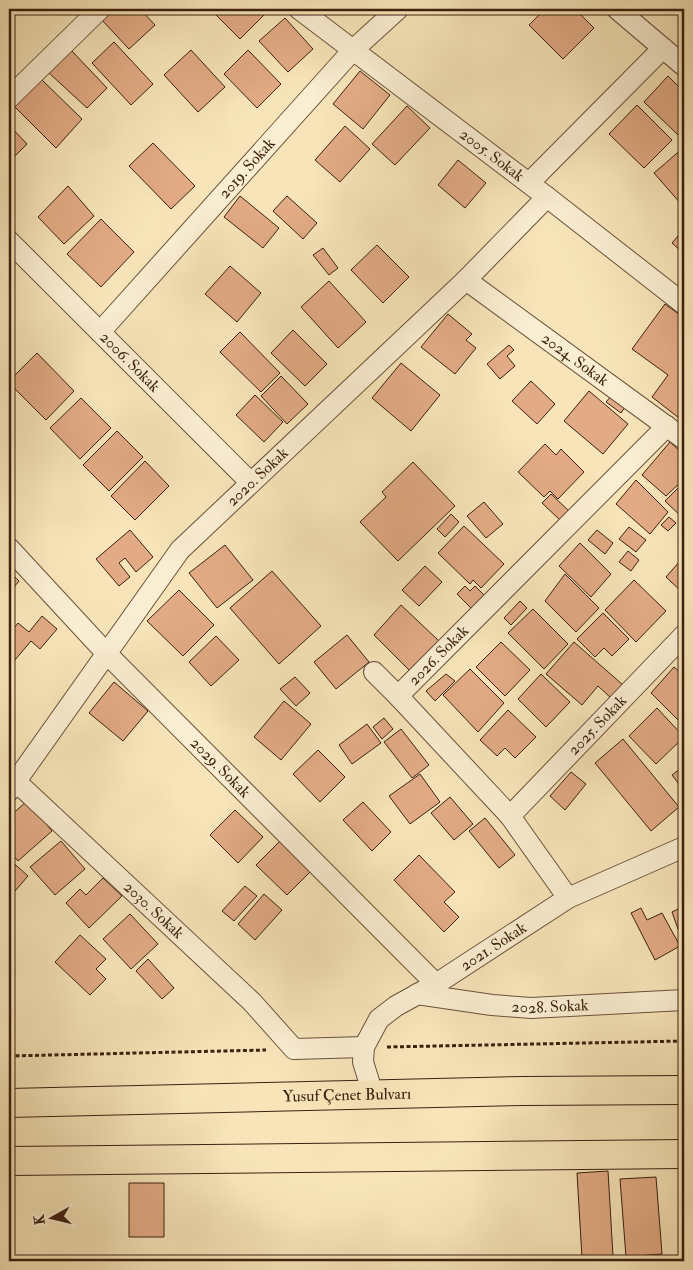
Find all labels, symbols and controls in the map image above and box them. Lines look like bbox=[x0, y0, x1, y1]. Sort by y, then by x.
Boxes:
street label: 2005. Sokak bbox=[455, 124, 528, 186]
street label: 2019. Sokak bbox=[214, 133, 280, 203]
street label: 2006. Sokak bbox=[95, 327, 165, 397]
street label: 2024. Sokak bbox=[538, 328, 613, 391]
street label: 2020. Sokak bbox=[222, 443, 293, 511]
street label: 2026. Sokak bbox=[404, 621, 473, 690]
street label: 2025. Sokak bbox=[564, 691, 631, 759]
street label: 2029. Sokak bbox=[186, 733, 255, 802]
street label: 2030. Sokak bbox=[119, 877, 188, 943]
street label: 2021. Sokak bbox=[457, 918, 531, 975]
street label: 2028. Sokak bbox=[511, 995, 589, 1018]
street label: Yusuf Çenet Bulvarı bbox=[282, 1084, 411, 1107]
north arrow bbox=[28, 1192, 78, 1242]
text: K bbox=[30, 1213, 49, 1226]

